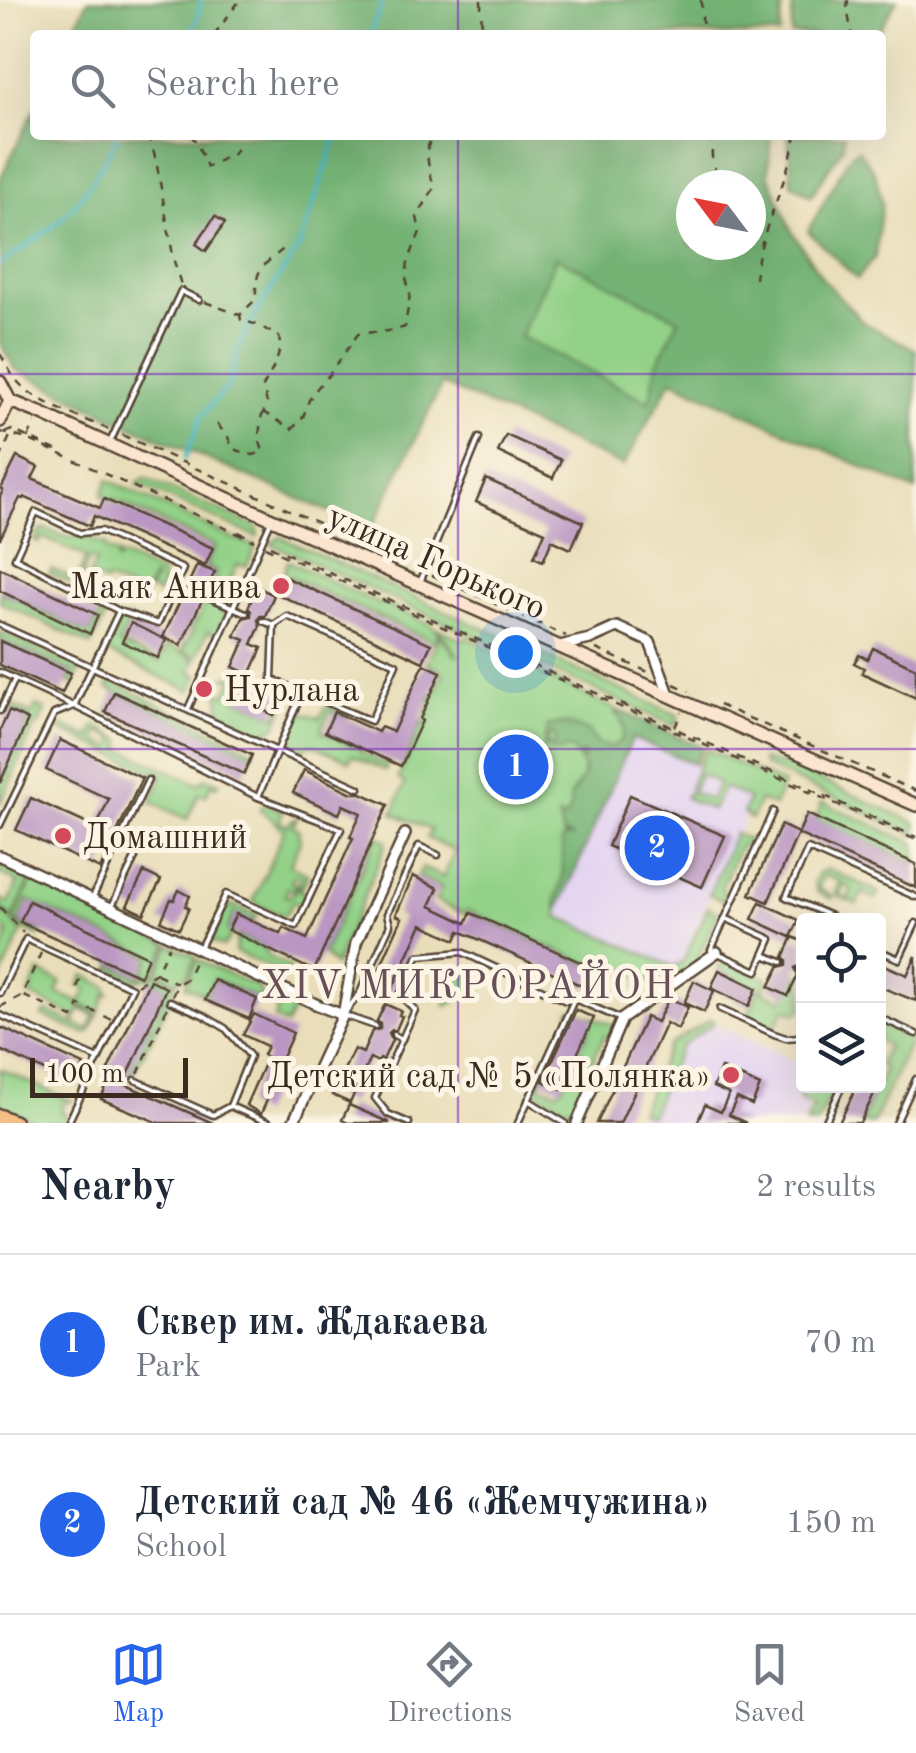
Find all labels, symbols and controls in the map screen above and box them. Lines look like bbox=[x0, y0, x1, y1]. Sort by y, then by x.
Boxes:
search box bbox=[30, 30, 886, 140]
icon: search bbox=[65, 58, 120, 113]
text: Search here bbox=[145, 66, 340, 104]
north arrow bbox=[676, 170, 766, 260]
street label: улица Горького bbox=[321, 499, 551, 627]
place label: Маяк Анива bbox=[70, 571, 261, 606]
marker: Маяк Анива bbox=[270, 575, 292, 597]
your location bbox=[490, 627, 541, 678]
place label: Нурлана bbox=[224, 674, 360, 709]
marker: Нурлана bbox=[193, 678, 215, 700]
pin: 1 bbox=[484, 730, 548, 804]
pin: 2 bbox=[624, 810, 690, 886]
place label: Домашний bbox=[83, 821, 247, 856]
marker: Домашний bbox=[52, 825, 74, 847]
map controls bbox=[796, 913, 886, 1093]
button: locate bbox=[796, 913, 886, 1003]
district label: XIV МИКРОРАЙОН bbox=[261, 959, 677, 1008]
button: layers bbox=[796, 1003, 886, 1093]
scale bar bbox=[30, 1053, 188, 1098]
place label: Детский сад № 5 «Полянка» bbox=[267, 1060, 711, 1095]
text: 100 m bbox=[45, 1061, 124, 1089]
marker: Детский сад № 5 «Полянка» bbox=[720, 1064, 742, 1086]
text: Nearby bbox=[40, 1167, 176, 1209]
text: 2 results bbox=[756, 1172, 876, 1204]
text: Сквер им. Ждакаева bbox=[135, 1305, 488, 1343]
text: 1 bbox=[63, 1328, 82, 1360]
text: 70 m bbox=[805, 1328, 876, 1360]
text: Park bbox=[135, 1352, 201, 1384]
text: Детский сад № 46 «Жемчужина» bbox=[135, 1485, 711, 1523]
text: 2 bbox=[63, 1508, 82, 1540]
text: 150 m bbox=[786, 1508, 876, 1540]
text: School bbox=[135, 1532, 227, 1564]
tab: Map bbox=[111, 1637, 166, 1732]
tab: Directions bbox=[388, 1637, 512, 1732]
tab: Saved bbox=[734, 1637, 805, 1732]

